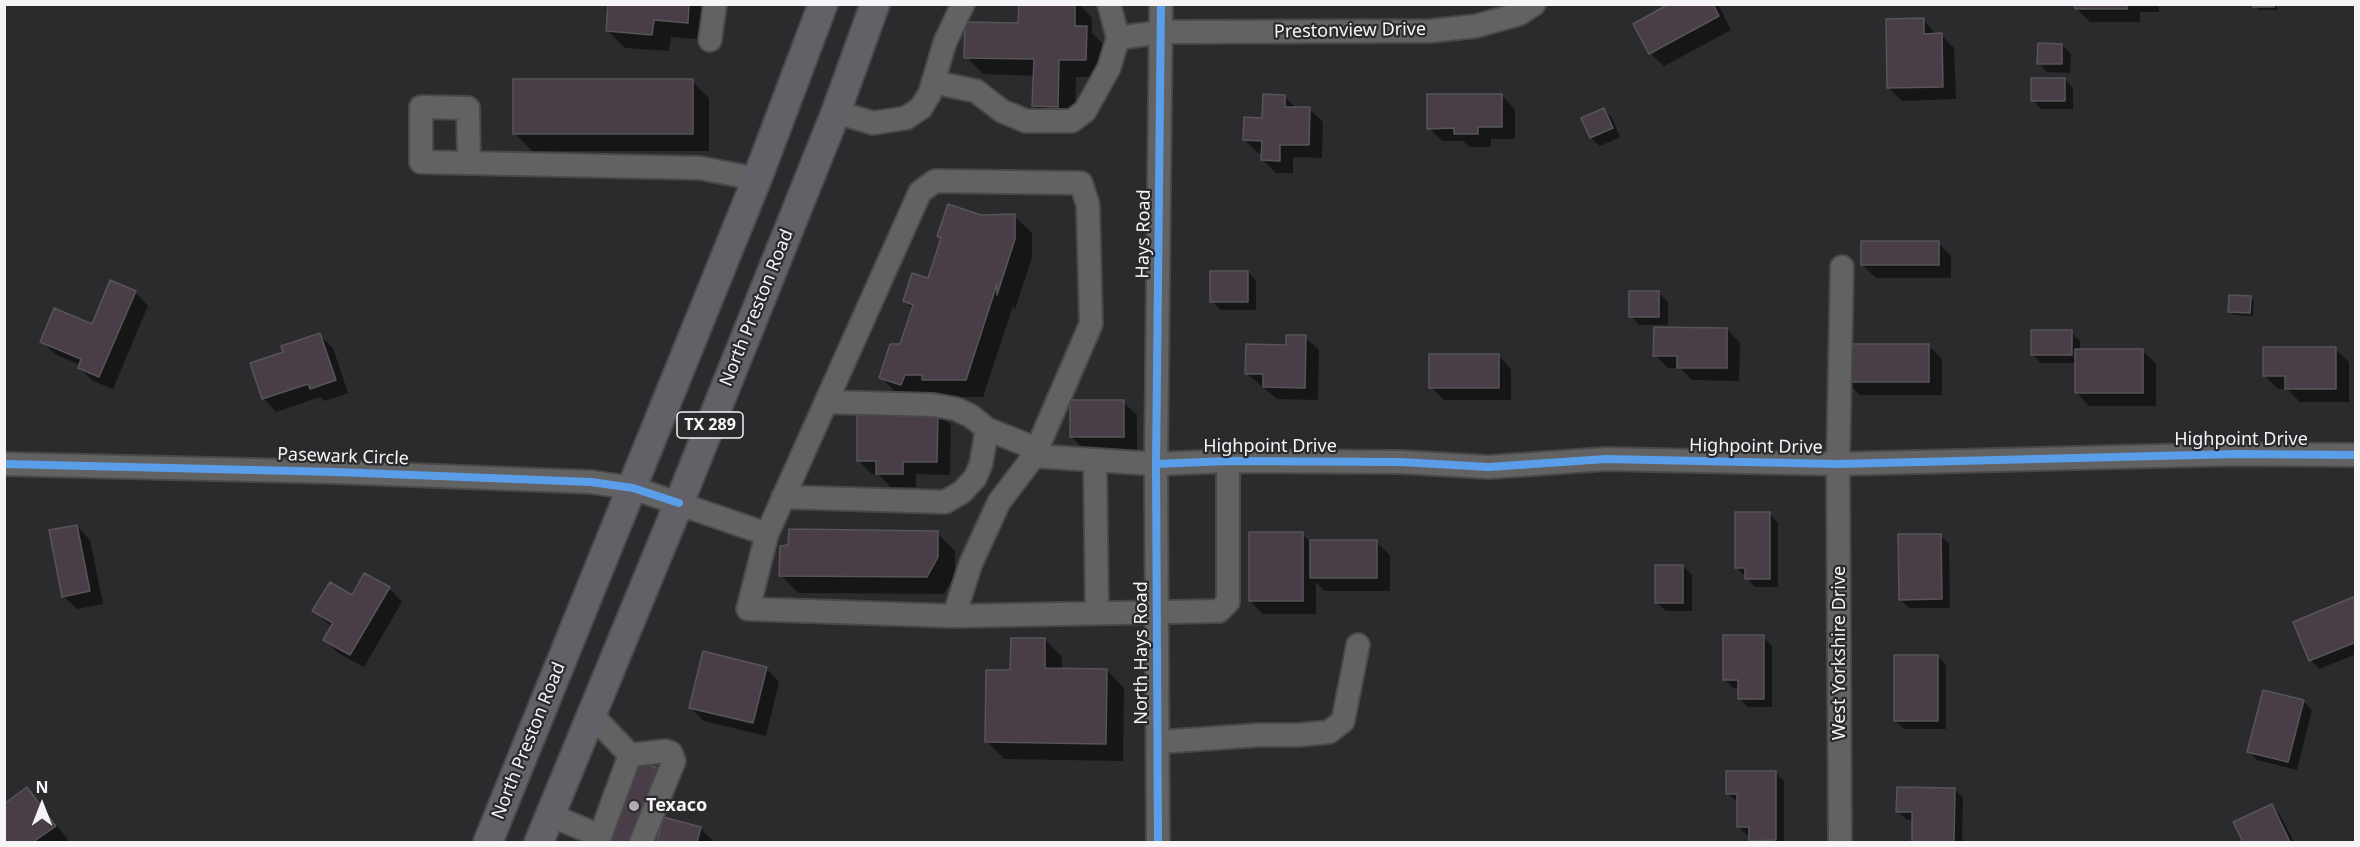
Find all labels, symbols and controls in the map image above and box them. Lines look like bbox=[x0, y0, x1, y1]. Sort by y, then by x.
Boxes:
street label: Prestonview Drive bbox=[1274, 19, 1426, 43]
street label: Hays Road bbox=[1132, 189, 1156, 279]
street label: North Preston Road bbox=[716, 226, 798, 390]
road number: TX 289 bbox=[677, 412, 743, 438]
street label: Highpoint Drive bbox=[2174, 429, 2308, 451]
street label: Highpoint Drive bbox=[1689, 435, 1823, 459]
street label: Highpoint Drive bbox=[1203, 436, 1337, 458]
street label: Pasewark Circle bbox=[277, 444, 409, 470]
street label: West Yorkshire Drive bbox=[1829, 566, 1851, 740]
street label: North Hays Road bbox=[1131, 581, 1153, 725]
street label: North Preston Road bbox=[488, 659, 570, 823]
north arrow bbox=[12, 775, 72, 835]
text: N bbox=[35, 776, 49, 798]
place label: Texaco bbox=[646, 795, 707, 817]
marker: Texaco bbox=[627, 799, 641, 813]

